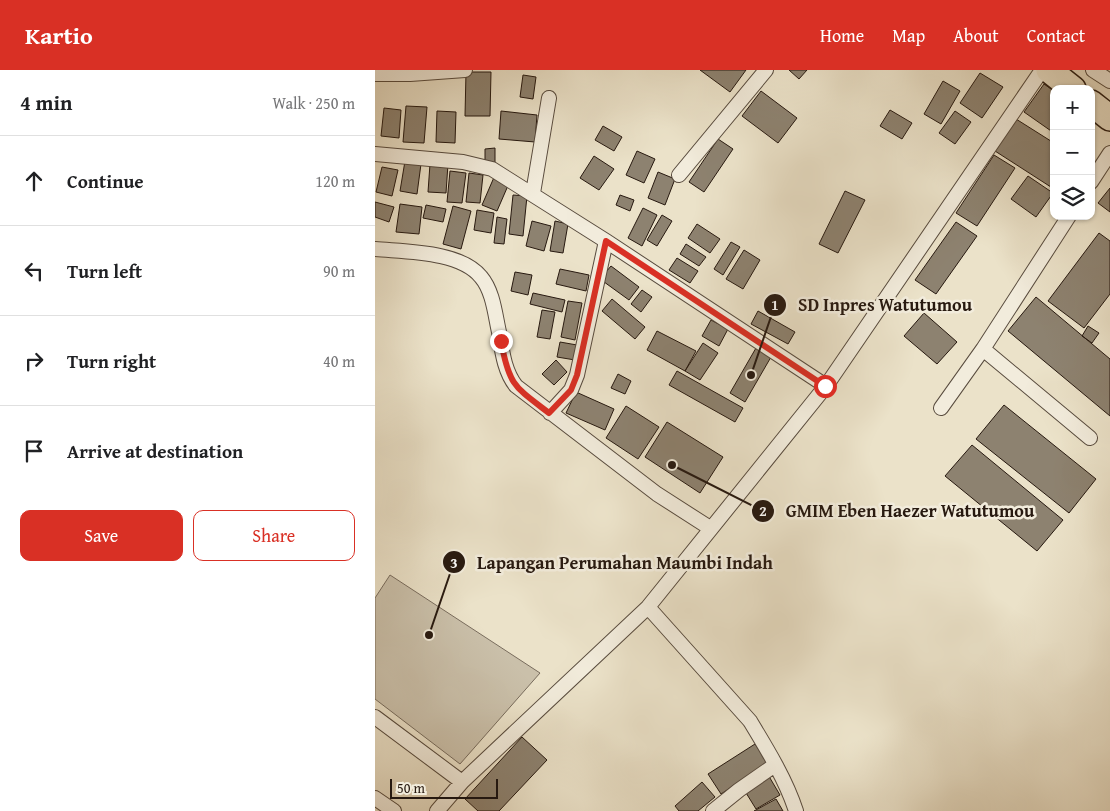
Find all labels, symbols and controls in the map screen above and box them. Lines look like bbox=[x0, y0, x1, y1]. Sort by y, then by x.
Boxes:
text: Kartio bbox=[25, 18, 93, 53]
text: Home bbox=[820, 22, 864, 49]
text: Map bbox=[892, 22, 925, 49]
text: About bbox=[953, 22, 999, 49]
text: Contact bbox=[1027, 22, 1085, 49]
map controls bbox=[1050, 85, 1095, 220]
button: + bbox=[1050, 85, 1095, 130]
text: 4 min bbox=[20, 87, 72, 118]
text: Walk · 250 m bbox=[272, 91, 355, 115]
button: − bbox=[1050, 130, 1095, 175]
icon: ahead bbox=[20, 167, 48, 195]
text: Continue bbox=[67, 167, 144, 195]
text: 120 m bbox=[315, 169, 355, 193]
button: layers bbox=[1050, 175, 1095, 220]
icon: left bbox=[20, 257, 48, 285]
text: Turn left bbox=[67, 257, 142, 285]
text: 90 m bbox=[323, 259, 355, 283]
callout: SD Inpres Watutumou bbox=[763, 288, 982, 321]
text: SD Inpres Watutumou bbox=[798, 291, 973, 318]
text: 1 bbox=[771, 294, 779, 315]
route end bbox=[490, 330, 513, 353]
icon: right bbox=[20, 347, 48, 375]
text: Turn right bbox=[67, 347, 156, 375]
text: 40 m bbox=[323, 349, 355, 373]
route start bbox=[814, 375, 837, 398]
icon: arrive bbox=[20, 437, 48, 465]
text: Arrive at destination bbox=[67, 437, 243, 465]
callout: GMIM Eben Haezer Watutumou bbox=[751, 494, 1044, 527]
text: GMIM Eben Haezer Watutumou bbox=[786, 497, 1035, 524]
text: 2 bbox=[759, 500, 767, 521]
button: Save bbox=[20, 510, 183, 561]
button: Share bbox=[193, 510, 355, 561]
callout: Lapangan Perumahan Maumbi Indah bbox=[442, 546, 783, 579]
text: Lapangan Perumahan Maumbi Indah bbox=[477, 549, 773, 576]
text: 3 bbox=[450, 552, 458, 573]
scale bar bbox=[390, 776, 497, 799]
text: 50 m bbox=[397, 778, 425, 798]

